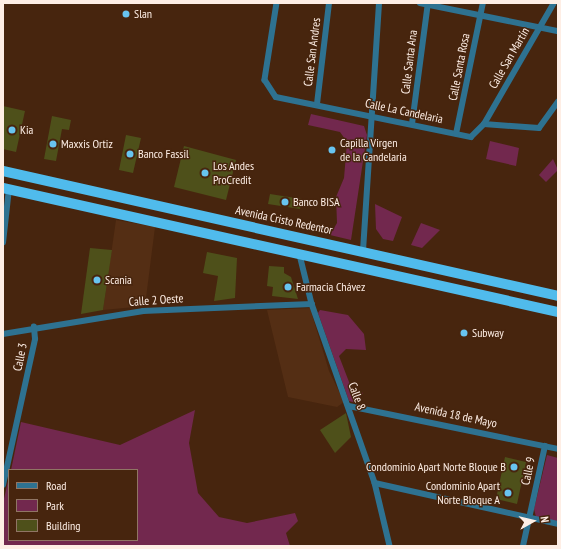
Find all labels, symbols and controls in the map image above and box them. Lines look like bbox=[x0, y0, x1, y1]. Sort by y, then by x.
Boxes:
place label: Slan bbox=[134, 7, 152, 21]
marker: Slan bbox=[121, 9, 131, 19]
street label: Calle San Andres bbox=[301, 17, 323, 87]
street label: Calle San Martín bbox=[486, 25, 532, 91]
street label: Calle Santa Ana bbox=[398, 29, 420, 95]
street label: Calle Santa Rosa bbox=[445, 32, 473, 102]
street label: Calle La Candelaria bbox=[364, 96, 444, 126]
place label: Kia bbox=[20, 123, 33, 137]
marker: Kia bbox=[7, 125, 17, 135]
place label: Capilla Virgen de la Candelaria bbox=[340, 136, 407, 164]
place label: Maxxis Ortiz bbox=[61, 137, 113, 151]
marker: Maxxis Ortiz bbox=[48, 139, 58, 149]
marker: Capilla Virgen de la Candelaria bbox=[327, 145, 337, 155]
place label: Banco Fassil bbox=[138, 147, 189, 161]
marker: Banco Fassil bbox=[125, 149, 135, 159]
place label: Los Andes ProCredit bbox=[213, 159, 254, 187]
marker: Los Andes ProCredit bbox=[200, 168, 210, 178]
place label: Banco BISA bbox=[293, 195, 340, 209]
marker: Banco BISA bbox=[280, 197, 290, 207]
street label: Avenida Cristo Redentor bbox=[234, 203, 334, 237]
place label: Scania bbox=[105, 273, 132, 287]
marker: Scania bbox=[92, 275, 102, 285]
place label: Farmacia Chávez bbox=[296, 280, 365, 294]
marker: Farmacia Chávez bbox=[283, 282, 293, 292]
street label: Calle 2 Oeste bbox=[128, 291, 184, 309]
place label: Subway bbox=[472, 326, 504, 340]
marker: Subway bbox=[459, 328, 469, 338]
street label: Calle 3 bbox=[10, 341, 30, 373]
street label: Calle 8 bbox=[345, 380, 369, 412]
street label: Avenida 18 de Mayo bbox=[414, 399, 498, 431]
street label: Calle 9 bbox=[518, 455, 538, 487]
place label: Condominio Apart Norte Bloque B bbox=[366, 460, 506, 474]
marker: Condominio Apart Norte Bloque B bbox=[509, 462, 519, 472]
legend bbox=[8, 469, 138, 541]
text: Road bbox=[46, 478, 66, 493]
place label: Condominio Apart Norte Bloque A bbox=[425, 479, 500, 507]
marker: Condominio Apart Norte Bloque A bbox=[503, 488, 513, 498]
text: Park bbox=[46, 498, 64, 513]
north arrow bbox=[513, 501, 553, 541]
text: N bbox=[538, 515, 552, 523]
text: Building bbox=[46, 518, 81, 533]

